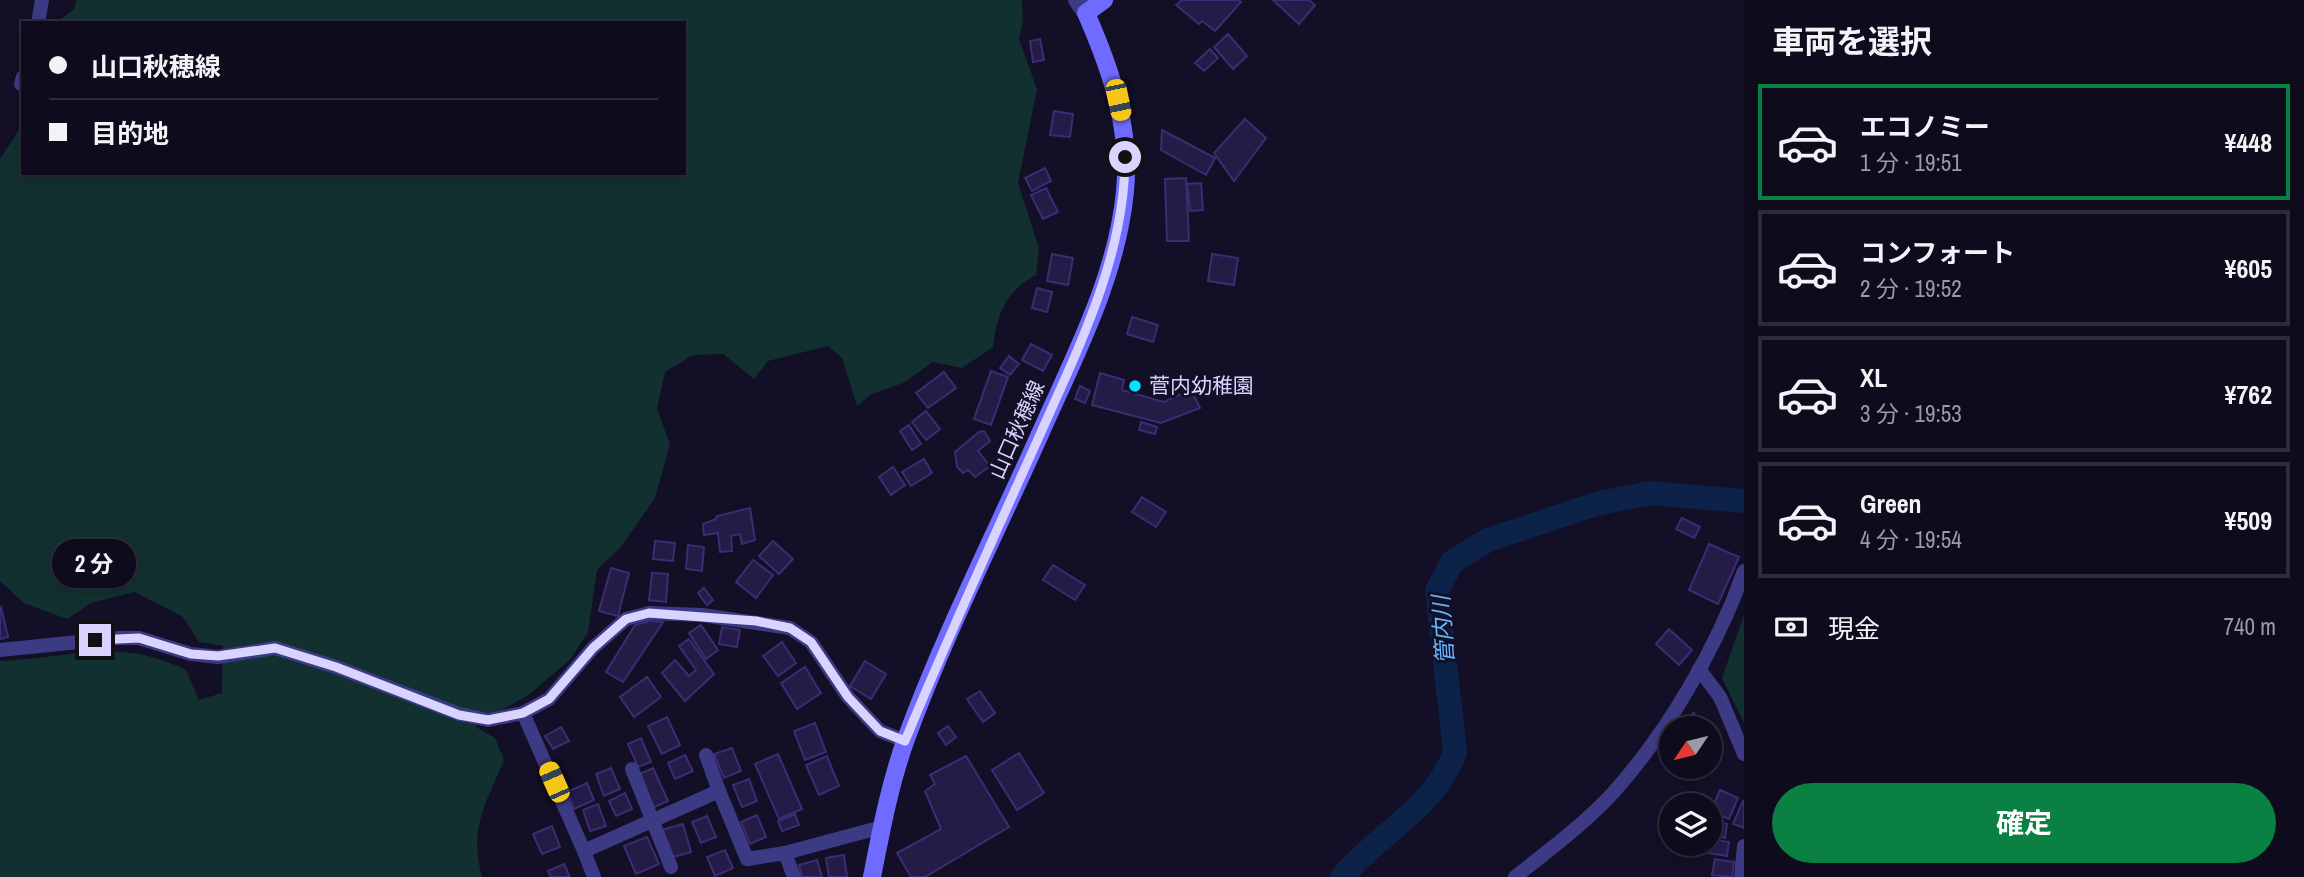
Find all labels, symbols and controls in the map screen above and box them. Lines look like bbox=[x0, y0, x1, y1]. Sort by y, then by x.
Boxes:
text: 車両を選択 bbox=[1772, 20, 1932, 63]
text: 山口秋穂線 bbox=[91, 49, 221, 84]
car bbox=[1104, 77, 1133, 123]
text: エコノミー bbox=[1860, 109, 1990, 144]
icon: car bbox=[1776, 111, 1839, 174]
text: 目的地 bbox=[91, 116, 169, 151]
text: ¥448 bbox=[2225, 125, 2272, 160]
route start bbox=[1109, 141, 1141, 173]
text: 1 分 · 19:51 bbox=[1860, 147, 1962, 178]
text: コンフォート bbox=[1860, 235, 2015, 270]
icon: car bbox=[1776, 237, 1839, 300]
text: ¥605 bbox=[2225, 251, 2272, 286]
text: 2 分 · 19:52 bbox=[1860, 273, 1962, 304]
text: XL bbox=[1860, 360, 1887, 395]
icon: car bbox=[1776, 363, 1839, 426]
place label: 菅内幼稚園 bbox=[1149, 371, 1254, 400]
street label: 山口秋穂線 bbox=[982, 376, 1051, 484]
text: ¥762 bbox=[2225, 377, 2272, 412]
marker: 菅内幼稚園 bbox=[1127, 378, 1143, 394]
text: 3 分 · 19:53 bbox=[1860, 398, 1962, 429]
text: Green bbox=[1860, 486, 1922, 521]
icon: car bbox=[1776, 489, 1839, 552]
text: ¥509 bbox=[2225, 503, 2272, 538]
text: 4 分 · 19:54 bbox=[1860, 524, 1962, 555]
callout: 2 分 bbox=[53, 538, 137, 588]
text: 2 分 bbox=[75, 548, 113, 579]
water label: 管内川 bbox=[1424, 592, 1460, 666]
icon: cash bbox=[1772, 608, 1810, 646]
text: 現金 bbox=[1828, 611, 1880, 646]
text: 740 m bbox=[2224, 611, 2276, 642]
route end bbox=[79, 624, 111, 656]
north arrow bbox=[1659, 716, 1722, 779]
map controls bbox=[1659, 716, 1722, 856]
car bbox=[536, 759, 573, 805]
button: 確定 bbox=[1772, 783, 2276, 863]
button: layers bbox=[1659, 793, 1722, 856]

